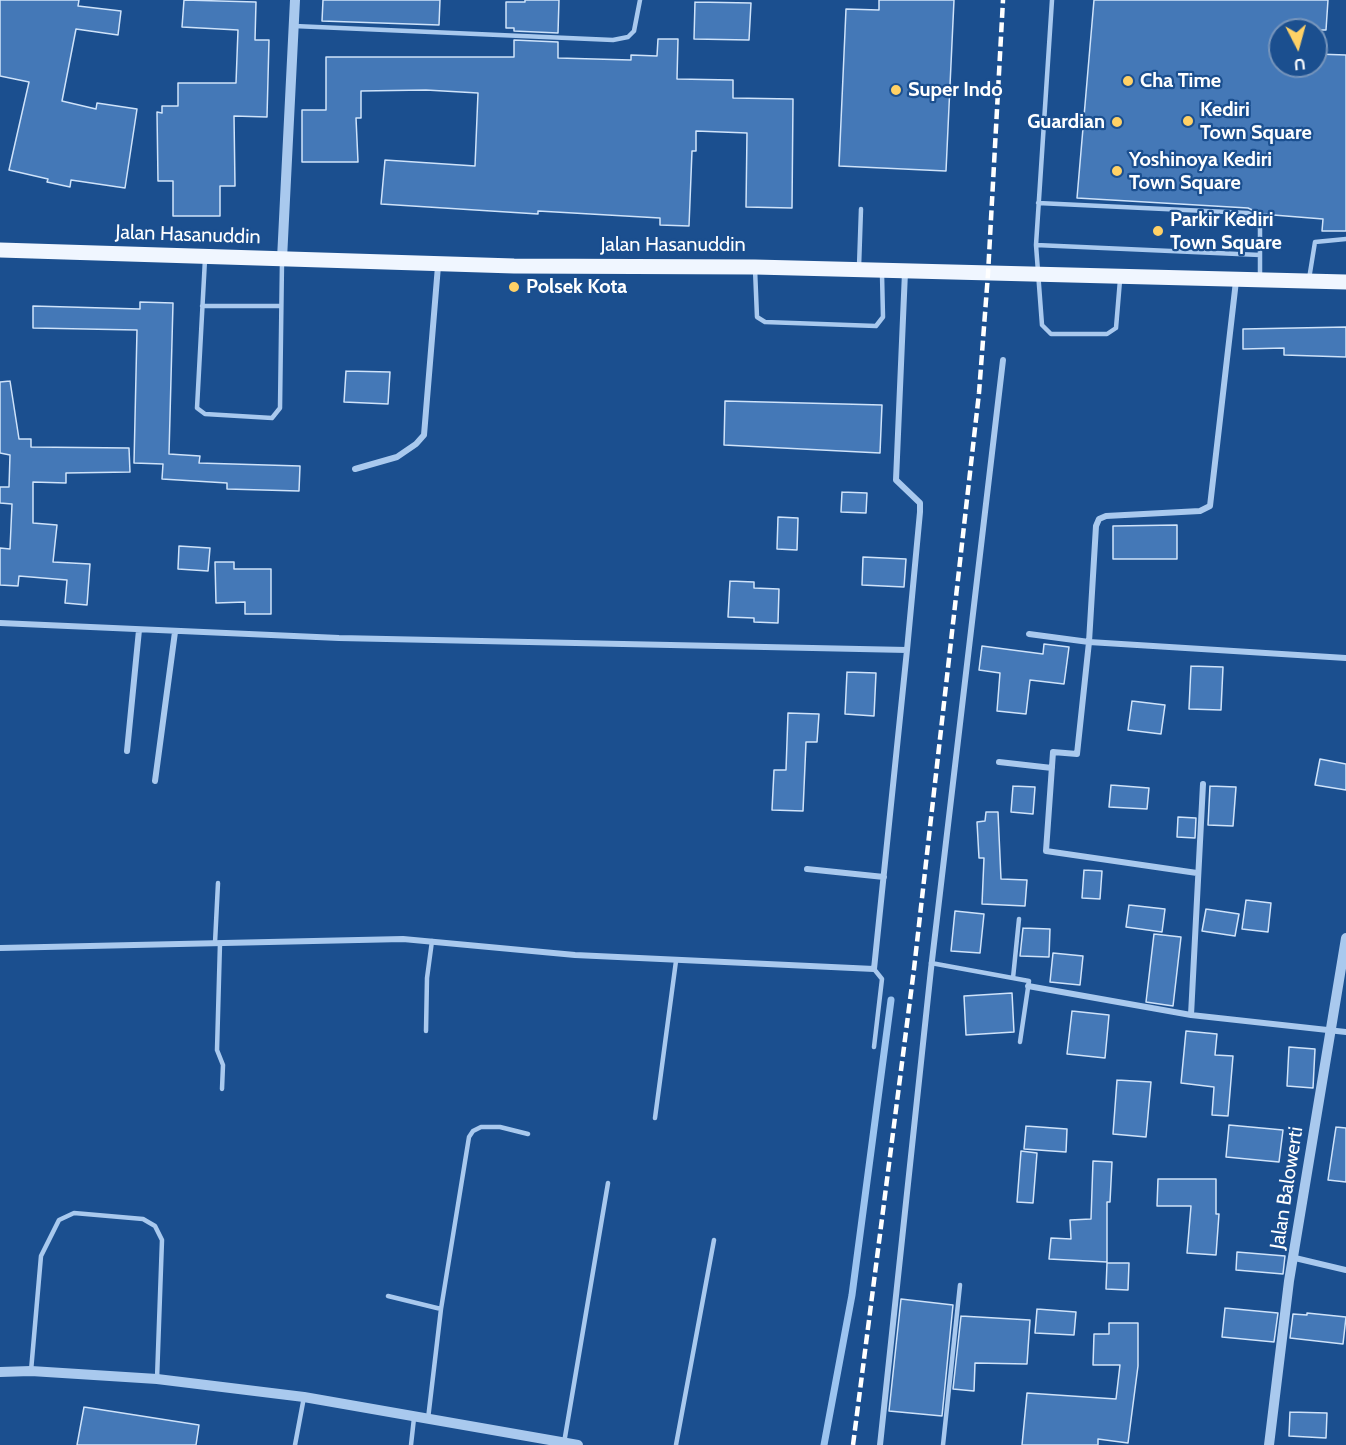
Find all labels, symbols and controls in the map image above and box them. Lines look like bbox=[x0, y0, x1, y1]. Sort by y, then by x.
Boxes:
north arrow bbox=[1268, 18, 1328, 78]
text: U bbox=[1293, 54, 1306, 74]
place label: Cha Time bbox=[1140, 69, 1221, 93]
marker: Cha Time bbox=[1121, 74, 1135, 88]
place label: Super Indo bbox=[908, 78, 1003, 102]
marker: Super Indo bbox=[889, 83, 903, 97]
place label: Kediri Town Square bbox=[1200, 98, 1312, 145]
place label: Guardian bbox=[1027, 110, 1105, 134]
marker: Kediri Town Square bbox=[1181, 114, 1195, 128]
marker: Guardian bbox=[1110, 115, 1124, 129]
place label: Yoshinoya Kediri Town Square bbox=[1129, 148, 1272, 195]
marker: Yoshinoya Kediri Town Square bbox=[1110, 164, 1124, 178]
place label: Parkir Kediri Town Square bbox=[1170, 208, 1282, 255]
street label: Jalan Hasanuddin bbox=[115, 220, 261, 250]
marker: Parkir Kediri Town Square bbox=[1151, 224, 1165, 238]
street label: Jalan Hasanuddin bbox=[600, 233, 746, 257]
place label: Polsek Kota bbox=[526, 275, 627, 299]
marker: Polsek Kota bbox=[507, 280, 521, 294]
street label: Jalan Balowerti bbox=[1265, 1125, 1309, 1251]

